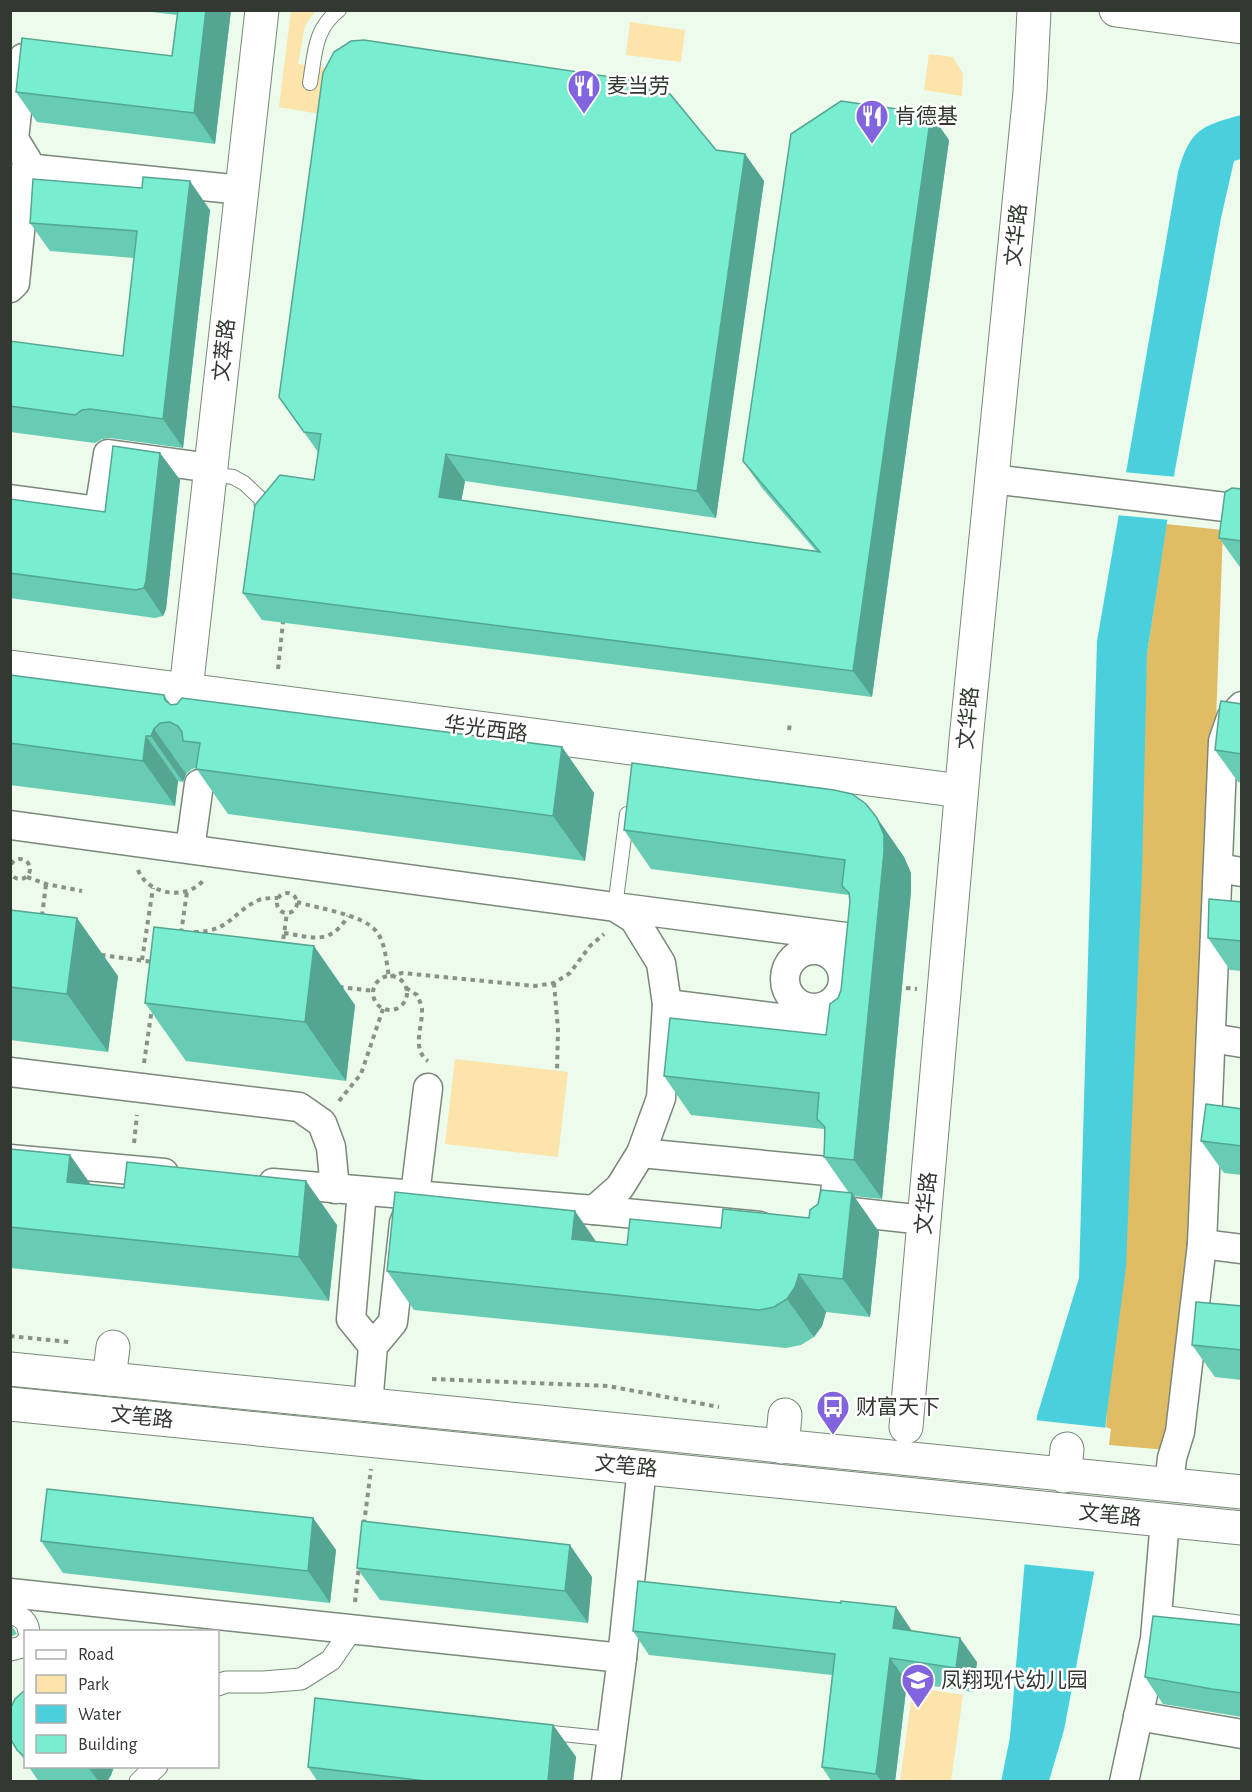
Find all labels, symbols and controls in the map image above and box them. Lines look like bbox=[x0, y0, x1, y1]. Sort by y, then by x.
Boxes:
restaurant icon: 麦当劳 bbox=[566, 68, 602, 115]
place label: 麦当劳 bbox=[607, 75, 670, 97]
restaurant icon: 肯德基 bbox=[854, 98, 890, 145]
place label: 肯德基 bbox=[895, 105, 958, 127]
street label: 文华路 bbox=[1002, 203, 1030, 267]
street label: 文萃路 bbox=[210, 318, 238, 382]
street label: 文华路 bbox=[954, 686, 982, 750]
street label: 华光西路 bbox=[443, 713, 529, 745]
street label: 文华路 bbox=[912, 1171, 940, 1235]
bus stop icon: 财富天下 bbox=[815, 1389, 851, 1436]
place label: 财富天下 bbox=[856, 1396, 940, 1418]
street label: 文笔路 bbox=[110, 1403, 174, 1431]
street label: 文笔路 bbox=[594, 1452, 658, 1480]
street label: 文笔路 bbox=[1078, 1501, 1142, 1529]
legend bbox=[24, 1630, 219, 1768]
text: Road bbox=[78, 1646, 114, 1664]
school or university icon: 凤翔现代幼儿园 bbox=[900, 1662, 936, 1709]
place label: 凤翔现代幼儿园 bbox=[941, 1669, 1088, 1691]
text: Park bbox=[78, 1676, 110, 1694]
text: Water bbox=[78, 1706, 121, 1724]
text: Building bbox=[78, 1736, 138, 1754]

